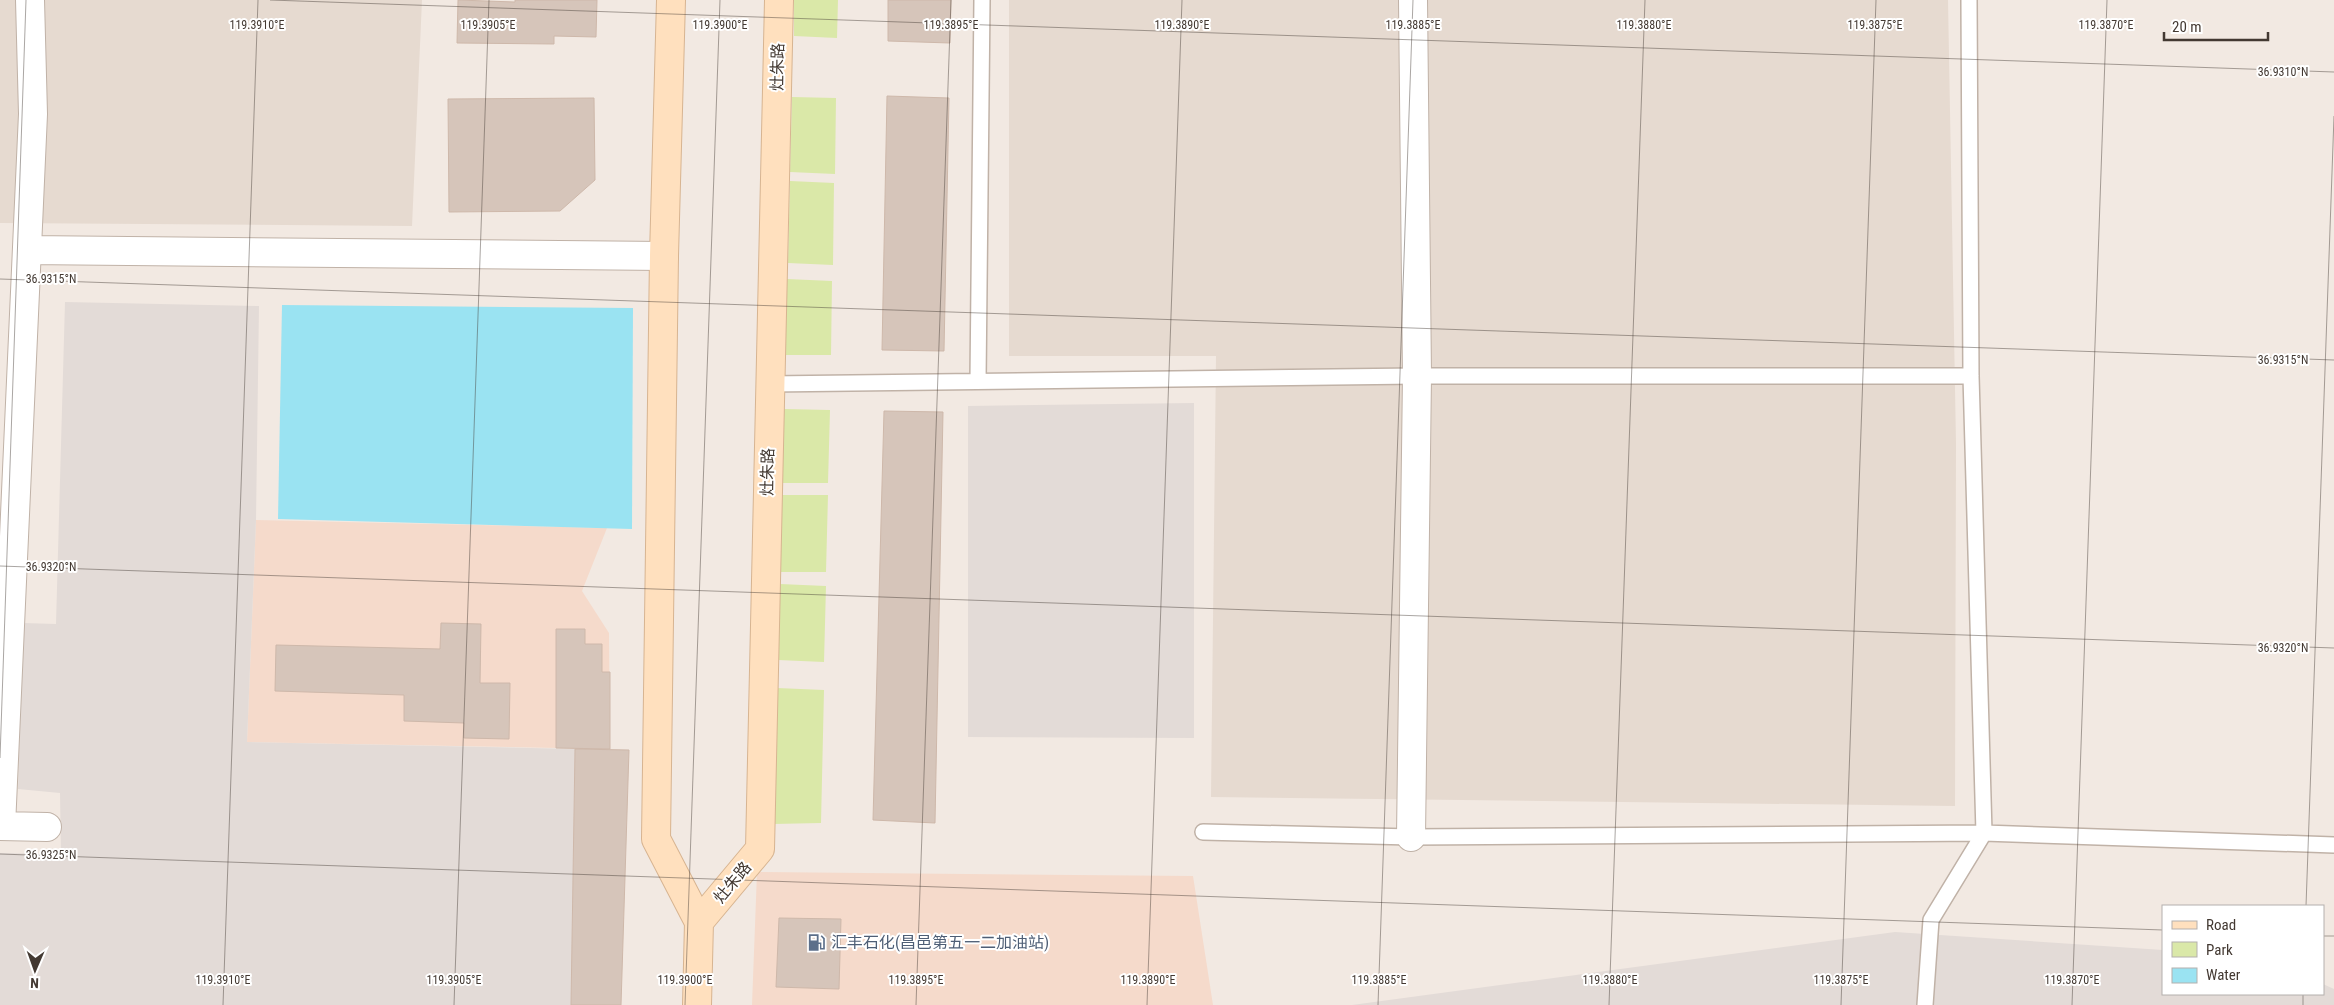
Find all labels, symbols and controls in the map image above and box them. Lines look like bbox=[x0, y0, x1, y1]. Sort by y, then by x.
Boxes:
scale bar bbox=[2164, 10, 2268, 42]
text: 119.3910°E bbox=[229, 18, 285, 32]
text: 119.3905°E bbox=[460, 18, 516, 32]
text: 119.3900°E bbox=[692, 18, 748, 32]
text: 119.3895°E bbox=[923, 18, 979, 32]
text: 119.3890°E bbox=[1154, 18, 1210, 32]
text: 119.3885°E bbox=[1385, 18, 1441, 32]
text: 119.3880°E bbox=[1616, 18, 1672, 32]
text: 119.3875°E bbox=[1847, 18, 1903, 32]
text: 119.3870°E bbox=[2078, 18, 2134, 32]
text: 20 m bbox=[2172, 18, 2202, 36]
street label: 灶朱路 bbox=[768, 43, 787, 91]
text: 36.9310°N bbox=[2258, 65, 2308, 79]
text: 36.9315°N bbox=[26, 272, 76, 286]
text: 36.9315°N bbox=[2258, 353, 2308, 367]
street label: 灶朱路 bbox=[758, 448, 777, 496]
text: 36.9320°N bbox=[26, 560, 76, 574]
text: 36.9320°N bbox=[2258, 641, 2308, 655]
text: 36.9325°N bbox=[26, 848, 76, 862]
street label: 灶朱路 bbox=[710, 858, 755, 907]
legend bbox=[2162, 905, 2324, 995]
text: Road bbox=[2206, 916, 2236, 934]
fuel station icon: 汇丰石化(昌邑第五一二加油站) bbox=[807, 932, 827, 952]
place label: 汇丰石化(昌邑第五一二加油站) bbox=[831, 933, 1049, 952]
text: Park bbox=[2206, 941, 2233, 959]
north arrow bbox=[10, 945, 60, 995]
text: Water bbox=[2206, 966, 2241, 984]
text: 119.3910°E bbox=[195, 973, 251, 987]
text: 119.3905°E bbox=[426, 973, 482, 987]
text: 119.3900°E bbox=[657, 973, 713, 987]
text: 119.3895°E bbox=[888, 973, 944, 987]
text: 119.3890°E bbox=[1120, 973, 1176, 987]
text: 119.3885°E bbox=[1351, 973, 1407, 987]
text: 119.3880°E bbox=[1582, 973, 1638, 987]
text: 119.3875°E bbox=[1813, 973, 1869, 987]
text: 119.3870°E bbox=[2044, 973, 2100, 987]
text: N bbox=[30, 975, 39, 991]

